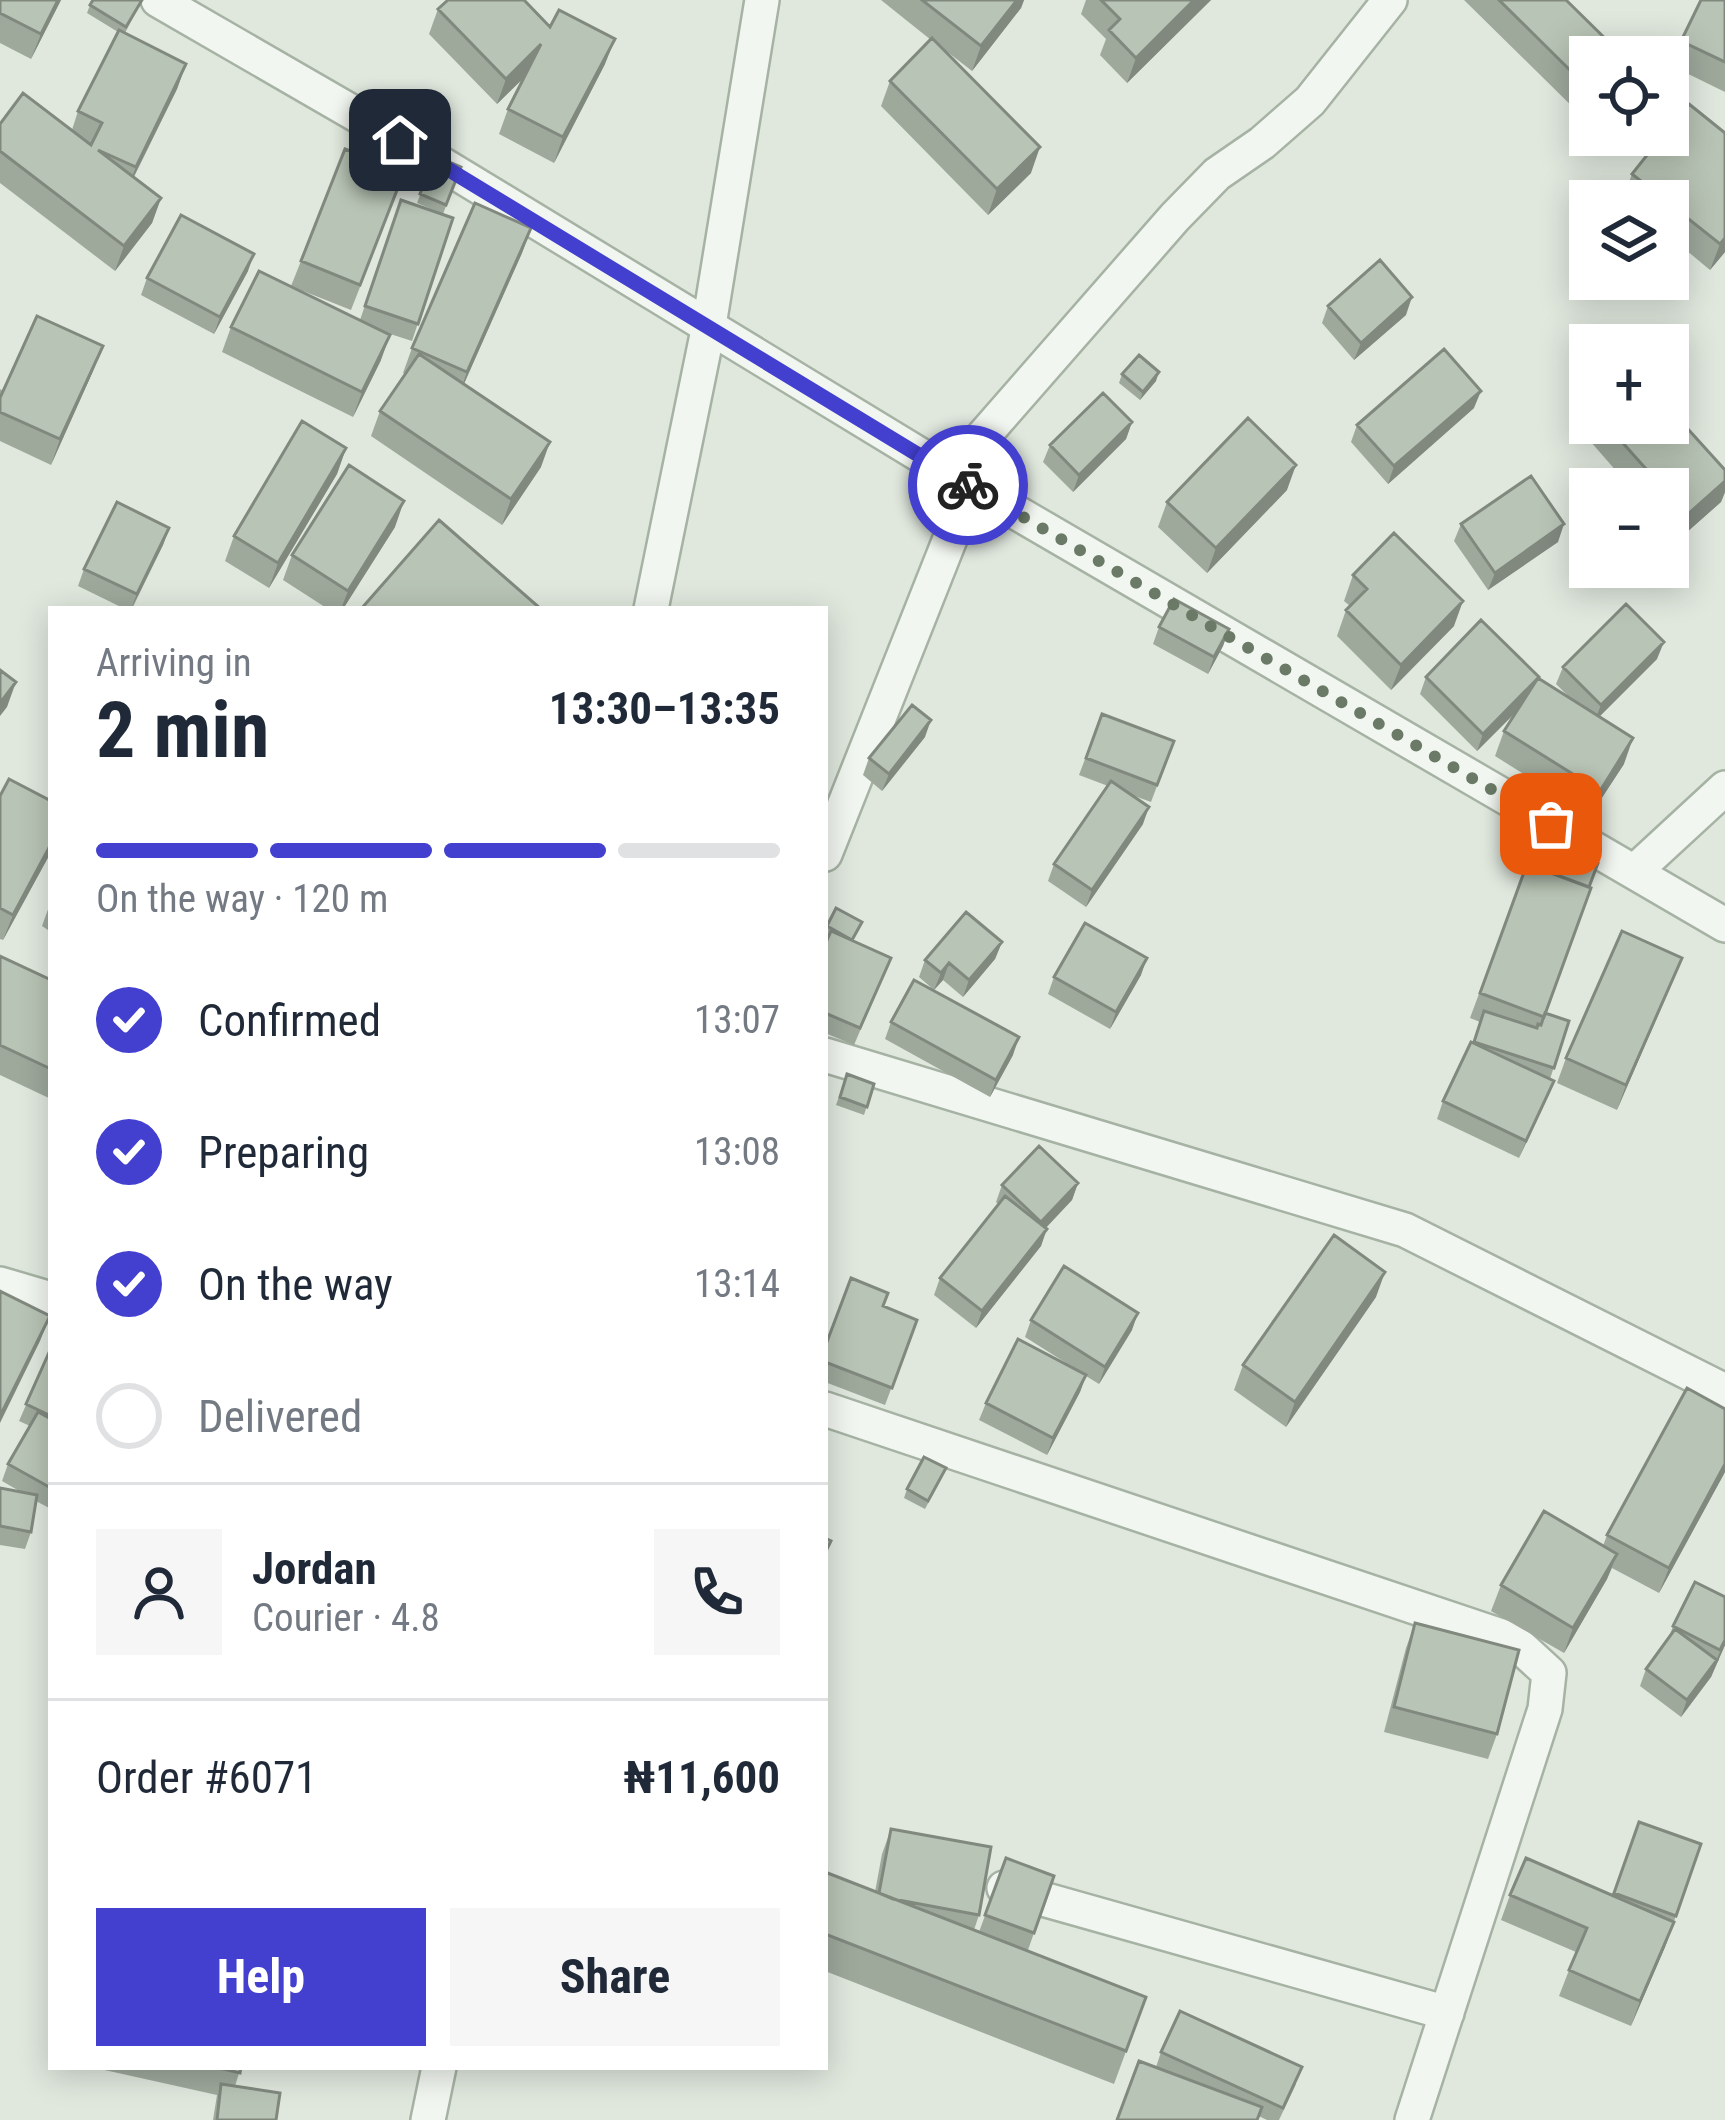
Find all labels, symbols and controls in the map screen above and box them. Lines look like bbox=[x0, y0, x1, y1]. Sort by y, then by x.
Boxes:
map controls bbox=[1569, 36, 1689, 588]
button: locate bbox=[1569, 36, 1689, 156]
pin bbox=[349, 89, 451, 191]
icon: home bbox=[367, 107, 433, 173]
button: layers bbox=[1569, 180, 1689, 300]
button: + bbox=[1569, 324, 1689, 444]
courier bbox=[908, 425, 1028, 545]
icon: bike bbox=[935, 452, 1001, 518]
button: − bbox=[1569, 468, 1689, 588]
text: Arriving in bbox=[96, 640, 252, 686]
text: 13:30–13:35 bbox=[549, 682, 780, 735]
text: 2 min bbox=[96, 685, 269, 776]
pin bbox=[1500, 773, 1602, 875]
icon: bag bbox=[1518, 791, 1584, 857]
text: On the way · 120 m bbox=[96, 876, 388, 922]
icon: check bbox=[96, 987, 162, 1053]
text: Confirmed bbox=[198, 994, 381, 1047]
text: 13:07 bbox=[694, 997, 780, 1043]
icon: check bbox=[96, 1119, 162, 1185]
text: Preparing bbox=[198, 1126, 369, 1179]
text: 13:08 bbox=[694, 1129, 780, 1175]
icon: check bbox=[96, 1251, 162, 1317]
text: On the way bbox=[198, 1258, 393, 1311]
text: 13:14 bbox=[694, 1261, 780, 1307]
text: Delivered bbox=[198, 1390, 362, 1443]
button: person bbox=[96, 1529, 222, 1655]
button: phone bbox=[654, 1529, 780, 1655]
text: Jordan bbox=[252, 1542, 377, 1595]
text: Courier · 4.8 bbox=[252, 1595, 440, 1641]
text: Order #6071 bbox=[96, 1751, 317, 1804]
text: ₦11,600 bbox=[623, 1751, 780, 1804]
button: Help bbox=[96, 1908, 426, 2046]
button: Share bbox=[450, 1908, 780, 2046]

